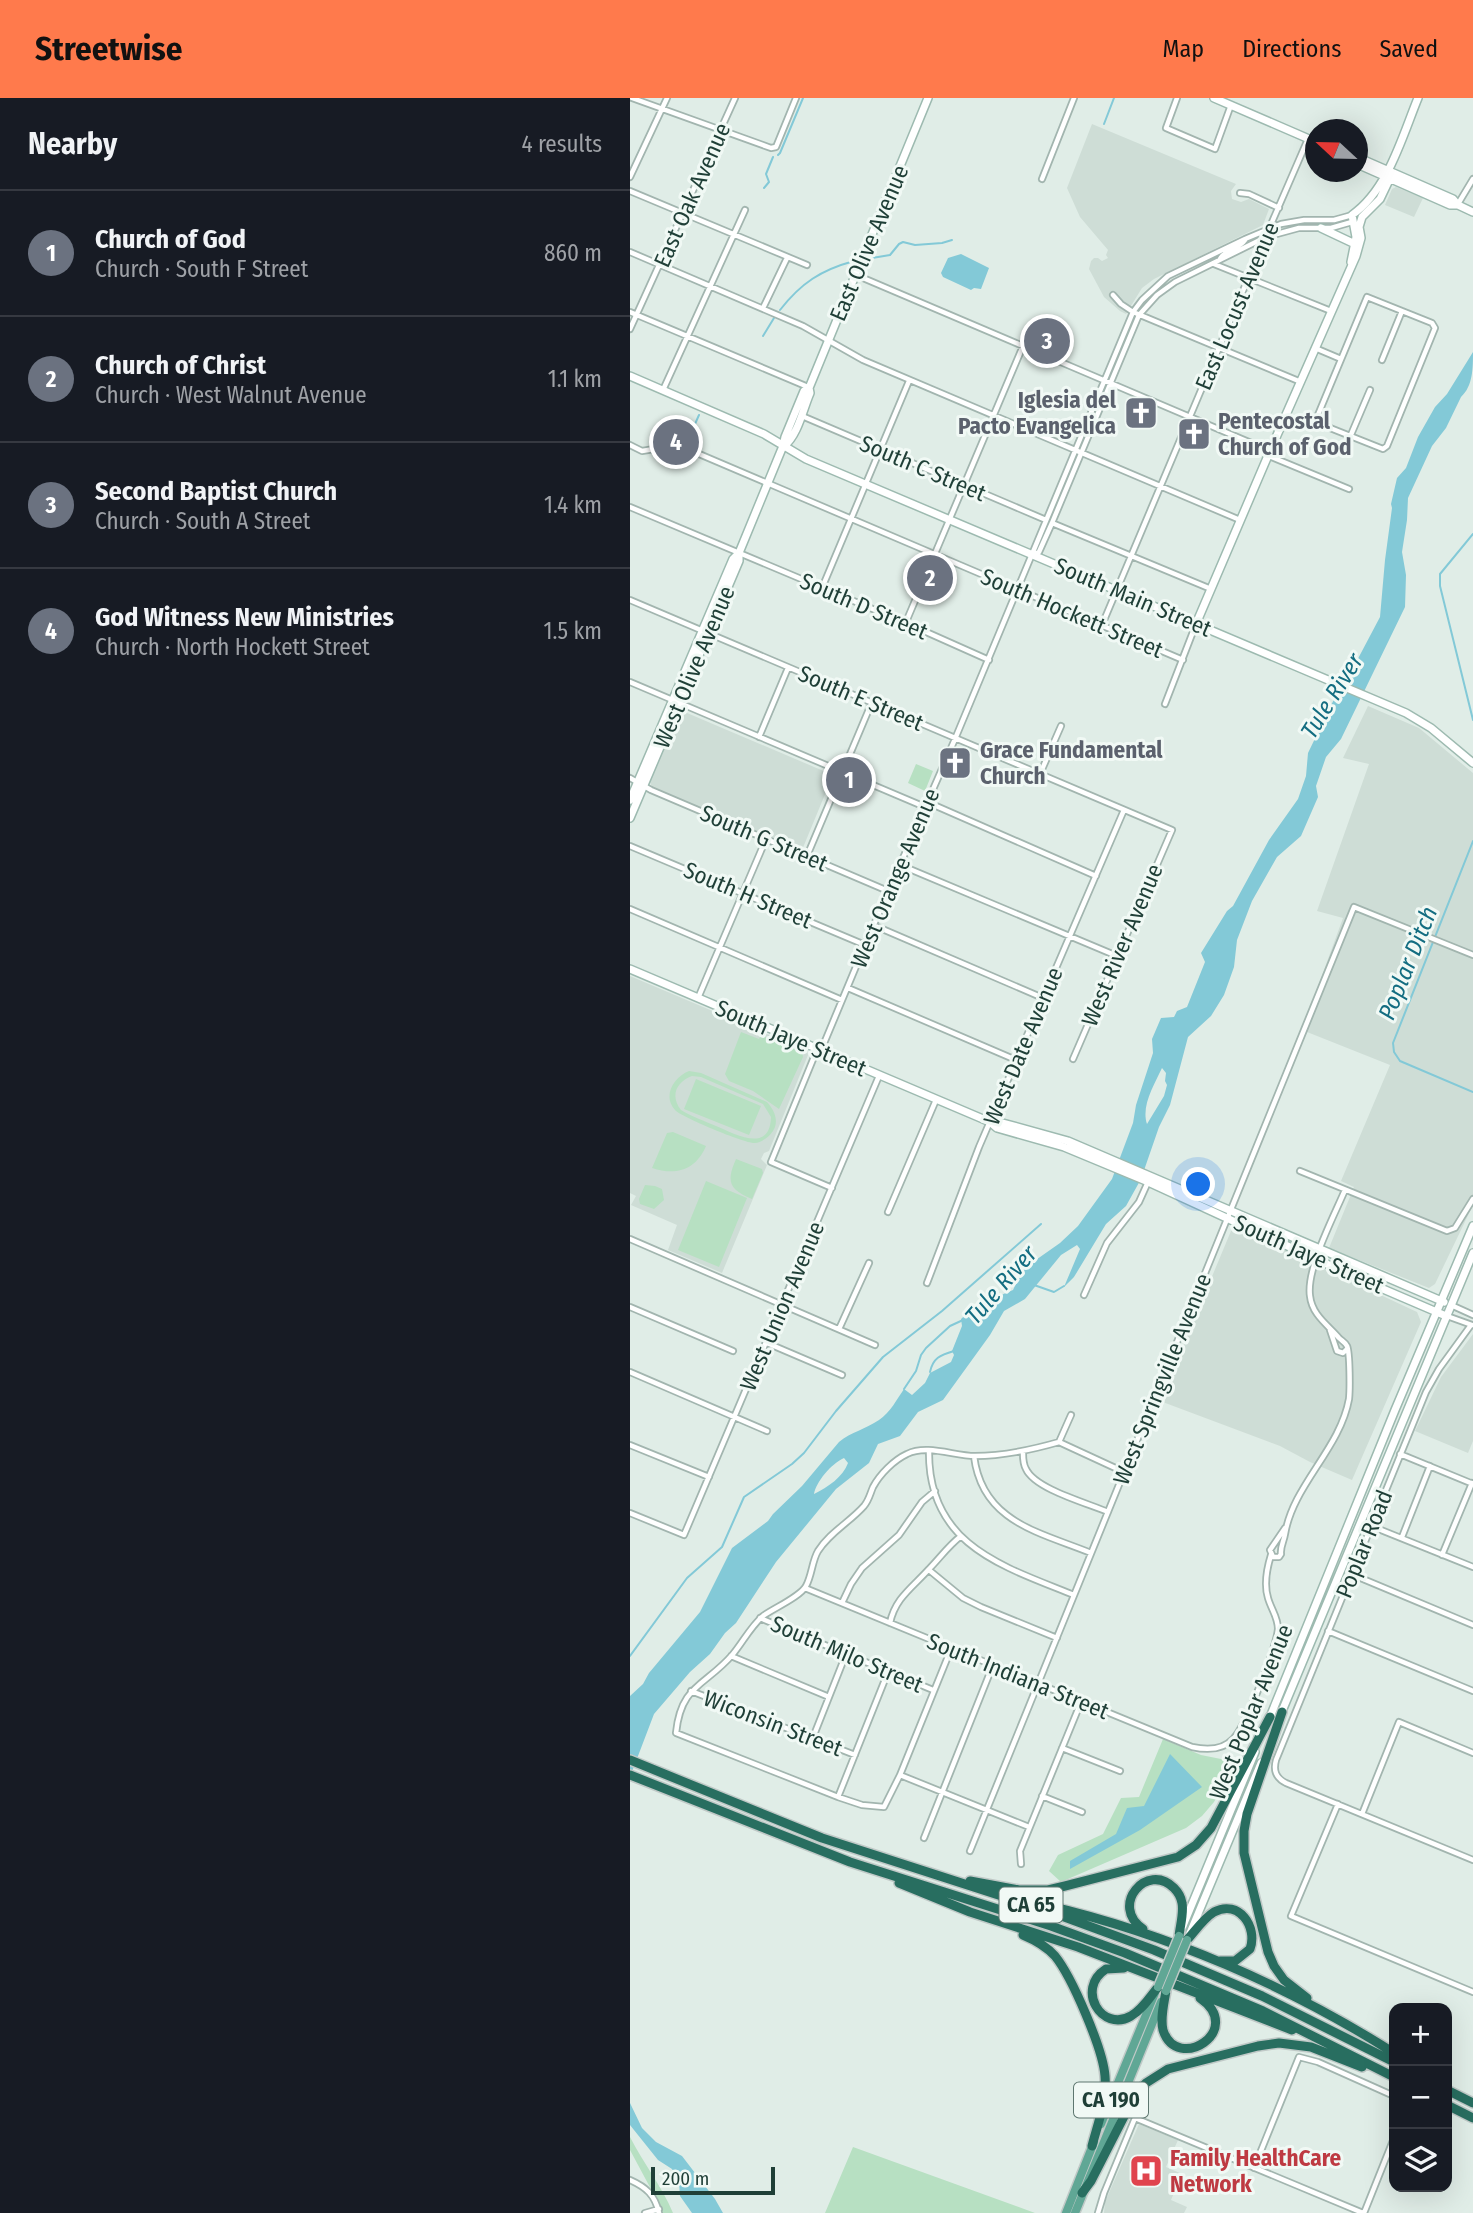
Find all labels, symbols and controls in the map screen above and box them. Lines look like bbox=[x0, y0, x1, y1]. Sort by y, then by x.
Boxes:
text: Streetwise bbox=[35, 29, 182, 69]
text: Map bbox=[1163, 35, 1204, 63]
text: Directions bbox=[1242, 35, 1341, 63]
text: Saved bbox=[1379, 35, 1438, 63]
street label: East Oak Avenue bbox=[648, 118, 736, 272]
north arrow bbox=[1305, 119, 1368, 182]
text: Nearby bbox=[28, 126, 117, 162]
text: 4 results bbox=[521, 130, 602, 158]
street label: East Olive Avenue bbox=[824, 161, 914, 325]
street label: East Locust Avenue bbox=[1189, 218, 1285, 394]
text: Church of God bbox=[95, 224, 246, 255]
text: 1 bbox=[46, 239, 56, 267]
text: 860 m bbox=[544, 239, 602, 267]
text: Church · South F Street bbox=[95, 255, 308, 283]
pin: 3 bbox=[1024, 315, 1070, 367]
text: Church of Christ bbox=[95, 350, 266, 381]
text: 2 bbox=[46, 365, 56, 393]
text: 1.1 km bbox=[548, 365, 602, 393]
text: Church · West Walnut Avenue bbox=[95, 381, 367, 409]
place label: Iglesia del Pacto Evangelica bbox=[958, 386, 1117, 440]
church icon: Iglesia del Pacto Evangelica bbox=[1122, 394, 1160, 432]
place label: Pentecostal Church of God bbox=[1218, 407, 1351, 461]
church icon: Pentecostal Church of God bbox=[1175, 415, 1213, 453]
pin: 4 bbox=[653, 416, 699, 468]
street label: South C Street bbox=[856, 429, 991, 507]
text: Second Baptist Church bbox=[95, 476, 337, 507]
text: 3 bbox=[46, 491, 56, 519]
text: 1.4 km bbox=[544, 491, 602, 519]
text: Church · South A Street bbox=[95, 507, 310, 535]
street label: South Main Street bbox=[1050, 551, 1216, 643]
pin: 2 bbox=[907, 552, 953, 604]
street label: South Hockett Street bbox=[977, 562, 1168, 664]
street label: South D Street bbox=[796, 567, 932, 646]
street label: West Olive Avenue bbox=[647, 582, 741, 752]
text: God Witness New Ministries bbox=[95, 602, 394, 633]
text: 4 bbox=[45, 617, 57, 645]
text: 1.5 km bbox=[544, 617, 602, 645]
text: Church · North Hockett Street bbox=[95, 633, 370, 661]
water label: Tule River bbox=[1295, 648, 1369, 744]
street label: South E Street bbox=[794, 659, 928, 737]
place label: Grace Fundamental Church bbox=[980, 736, 1163, 790]
church icon: Grace Fundamental Church bbox=[936, 744, 974, 782]
pin: 1 bbox=[826, 754, 872, 806]
street label: West Orange Avenue bbox=[844, 784, 946, 972]
street label: South G Street bbox=[696, 799, 832, 878]
street label: South H Street bbox=[680, 855, 817, 935]
street label: West River Avenue bbox=[1075, 860, 1169, 1030]
water label: Poplar Ditch bbox=[1373, 902, 1443, 1024]
street label: West Date Avenue bbox=[977, 963, 1069, 1129]
street label: South Jaye Street bbox=[711, 994, 871, 1083]
your location bbox=[1181, 1167, 1215, 1201]
street label: South Jaye Street bbox=[1230, 1208, 1389, 1300]
street label: West Union Avenue bbox=[734, 1217, 830, 1395]
water label: Tule River bbox=[959, 1239, 1043, 1330]
street label: West Springville Avenue bbox=[1107, 1269, 1217, 1489]
street label: Poplar Road bbox=[1330, 1486, 1398, 1602]
street label: South Milo Street bbox=[767, 1609, 928, 1699]
street label: West Poplar Avenue bbox=[1203, 1620, 1299, 1804]
street label: South Indiana Street bbox=[923, 1627, 1113, 1725]
street label: Wiconsin Street bbox=[700, 1684, 847, 1762]
road number: CA 65 bbox=[1000, 1888, 1062, 1923]
map controls bbox=[1389, 2003, 1452, 2192]
button: + bbox=[1389, 2003, 1452, 2066]
button: − bbox=[1389, 2066, 1452, 2129]
road number: CA 190 bbox=[1074, 2082, 1148, 2118]
button: layers bbox=[1389, 2129, 1452, 2192]
place label: Family HealthCare Network bbox=[1170, 2144, 1341, 2198]
hospital icon: Family HealthCare Network bbox=[1127, 2152, 1165, 2190]
scale bar bbox=[651, 2164, 775, 2196]
text: 200 m bbox=[662, 2167, 709, 2190]

